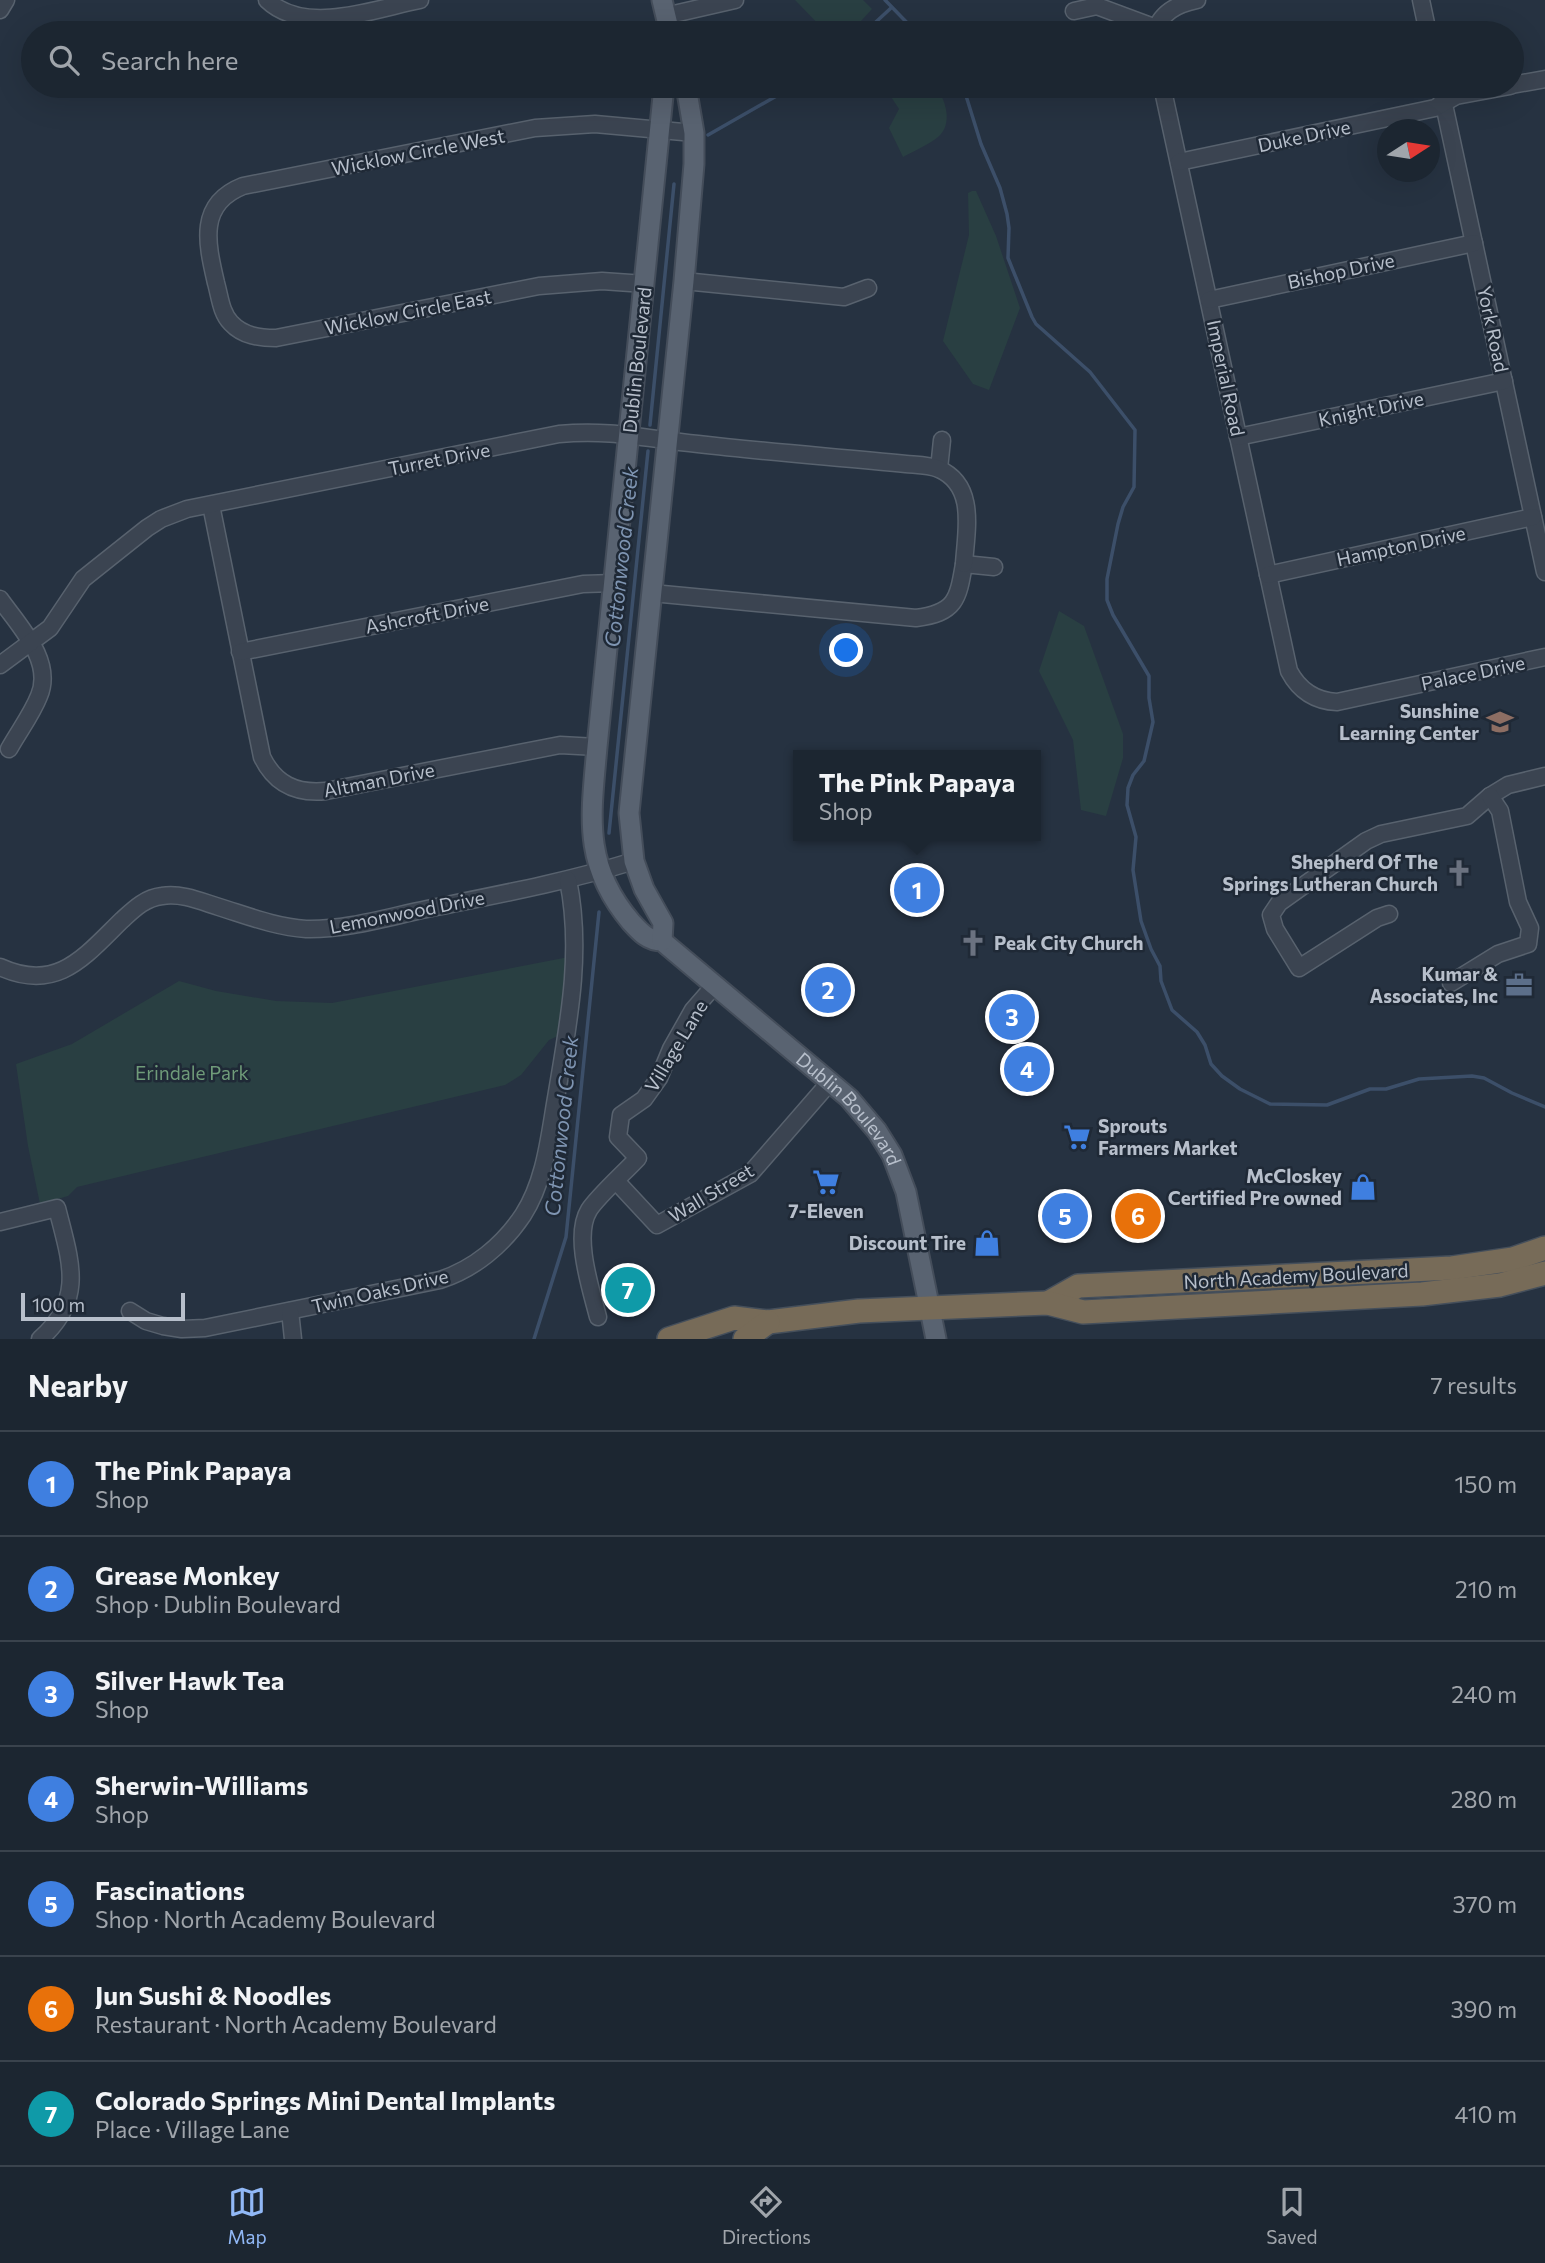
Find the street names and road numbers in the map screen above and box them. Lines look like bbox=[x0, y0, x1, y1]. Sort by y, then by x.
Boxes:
street label: Duke Drive bbox=[1256, 114, 1352, 157]
street label: Wicklow Circle West bbox=[329, 123, 507, 180]
street label: Bishop Drive bbox=[1285, 248, 1397, 293]
street label: Wicklow Circle East bbox=[323, 284, 493, 339]
street label: York Road bbox=[1473, 284, 1514, 374]
street label: Dublin Boulevard bbox=[617, 286, 656, 434]
street label: Imperial Road bbox=[1203, 318, 1250, 438]
street label: Knight Drive bbox=[1316, 386, 1426, 431]
street label: Turret Drive bbox=[386, 437, 492, 480]
street label: Hampton Drive bbox=[1334, 521, 1468, 570]
street label: Ashcroft Drive bbox=[363, 591, 491, 638]
street label: Palace Drive bbox=[1419, 650, 1527, 695]
street label: Altman Drive bbox=[321, 757, 436, 802]
street label: Lemonwood Drive bbox=[327, 885, 486, 938]
street label: Village Lane bbox=[639, 996, 712, 1096]
street label: Dublin Boulevard bbox=[792, 1047, 907, 1168]
street label: Wall Street bbox=[664, 1158, 758, 1227]
street label: North Academy Boulevard bbox=[1183, 1258, 1409, 1293]
street label: Twin Oaks Drive bbox=[309, 1264, 450, 1317]

